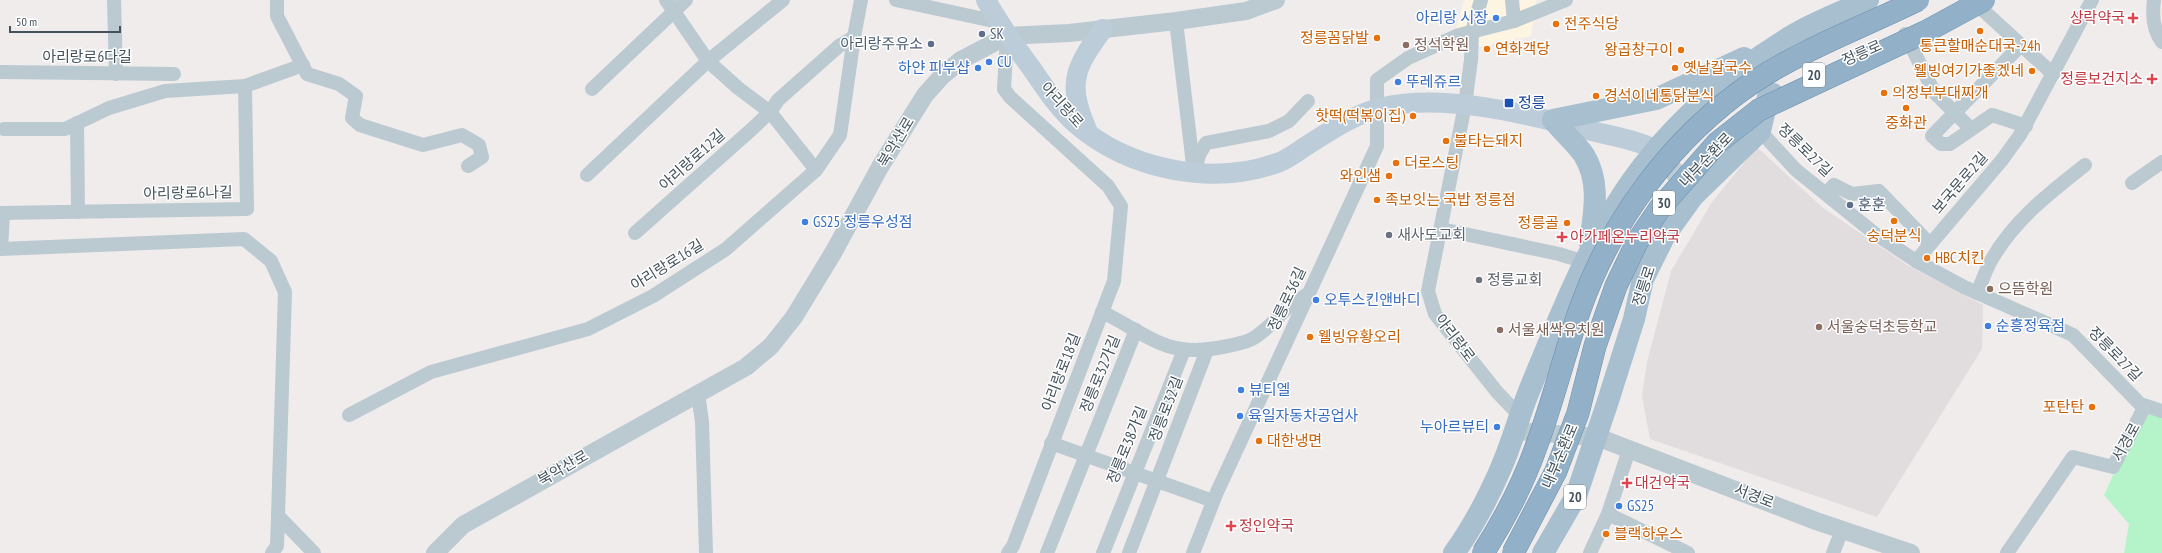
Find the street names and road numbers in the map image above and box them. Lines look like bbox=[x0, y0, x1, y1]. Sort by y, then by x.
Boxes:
street label: 정릉로 bbox=[1839, 35, 1885, 70]
street label: 아리랑로6다길 bbox=[42, 47, 132, 66]
road number: 20 bbox=[1803, 63, 1825, 87]
street label: 아리랑로 bbox=[1037, 78, 1088, 132]
street label: 북악산로 bbox=[873, 113, 918, 170]
street label: 정릉로27길 bbox=[1774, 119, 1837, 180]
street label: 아리랑로12길 bbox=[655, 125, 729, 194]
street label: 내부순환로 bbox=[1675, 128, 1736, 191]
street label: 보국문로2길 bbox=[1928, 148, 1992, 217]
street label: 아리랑로6나길 bbox=[143, 182, 233, 203]
road number: 30 bbox=[1653, 191, 1675, 215]
street label: 아리랑로16길 bbox=[627, 235, 707, 294]
street label: 정릉로 bbox=[1628, 263, 1659, 308]
street label: 정릉로36길 bbox=[1263, 264, 1310, 334]
street label: 아리랑로 bbox=[1431, 310, 1480, 365]
street label: 정릉로27길 bbox=[2085, 322, 2146, 385]
street label: 아리랑로18길 bbox=[1037, 330, 1084, 414]
street label: 정릉로32가길 bbox=[1075, 332, 1124, 416]
street label: 정릉로32길 bbox=[1144, 373, 1187, 444]
street label: 정릉로38가길 bbox=[1102, 403, 1151, 487]
street label: 서경로 bbox=[2107, 419, 2144, 464]
street label: 내부순환로 bbox=[1537, 420, 1582, 491]
street label: 북악산로 bbox=[534, 446, 591, 490]
street label: 서경로 bbox=[1731, 479, 1777, 512]
road number: 20 bbox=[1564, 485, 1586, 509]

